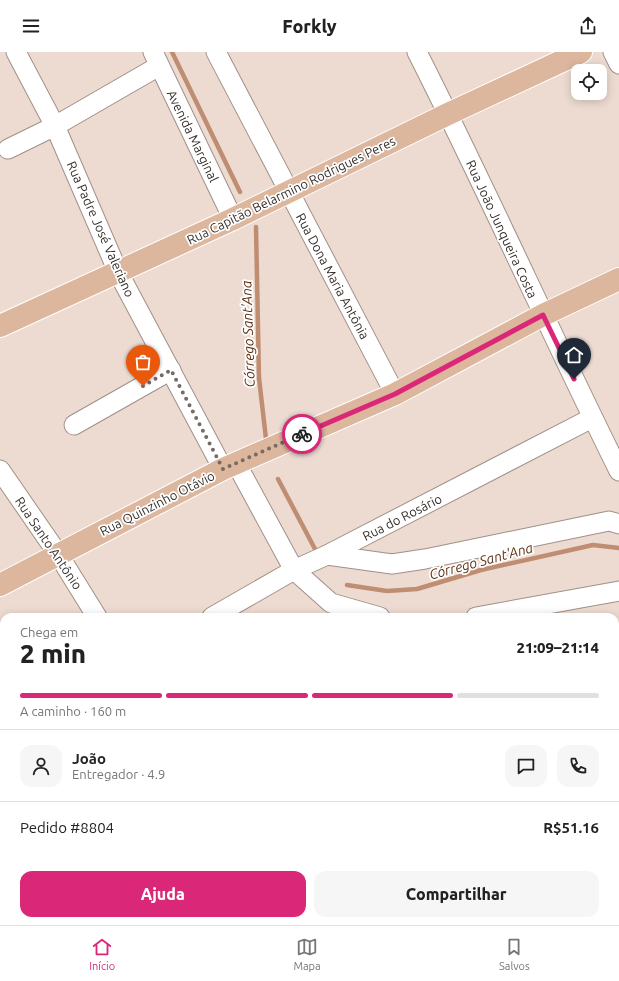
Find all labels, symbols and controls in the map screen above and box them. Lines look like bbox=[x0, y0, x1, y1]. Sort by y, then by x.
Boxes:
icon: menu bbox=[20, 15, 42, 37]
icon: share bbox=[577, 15, 599, 37]
text: Forkly bbox=[282, 16, 337, 36]
map controls bbox=[571, 64, 607, 100]
button: locate bbox=[571, 64, 607, 100]
street label: Avenida Marginal bbox=[165, 88, 222, 185]
street label: Rua Capitão Belarmino Rodrigues Peres bbox=[184, 133, 398, 247]
street label: Rua João Junqueira Costa bbox=[464, 158, 540, 300]
street label: Rua Padre José Valeriano bbox=[65, 159, 137, 299]
street label: Rua Dona Maria Antônia bbox=[294, 211, 372, 341]
water label: Córrego Sant'Ana bbox=[238, 280, 258, 388]
pin bbox=[557, 338, 591, 379]
icon: home bbox=[563, 344, 585, 366]
pin bbox=[126, 345, 160, 386]
icon: bag bbox=[132, 351, 154, 373]
courier bbox=[282, 414, 322, 454]
icon: bike bbox=[291, 423, 313, 445]
street label: Rua Quinzinho Otávio bbox=[97, 468, 217, 539]
street label: Rua do Rosário bbox=[360, 491, 444, 543]
street label: Rua Santo Antônio bbox=[13, 494, 85, 592]
water label: Córrego Sant'Ana bbox=[427, 539, 535, 583]
text: Chega em bbox=[20, 625, 78, 639]
text: 2 min bbox=[20, 639, 86, 668]
text: 21:09–21:14 bbox=[516, 639, 599, 656]
text: A caminho · 160 m bbox=[20, 704, 126, 718]
button: person bbox=[20, 745, 62, 787]
button: chat bbox=[505, 745, 547, 787]
button: phone bbox=[557, 745, 599, 787]
text: João bbox=[72, 750, 106, 767]
text: Entregador · 4.9 bbox=[72, 767, 165, 781]
text: Pedido #8804 bbox=[20, 819, 114, 836]
text: R$51.16 bbox=[543, 819, 599, 836]
button: Ajuda bbox=[20, 871, 306, 917]
button: Compartilhar bbox=[314, 871, 599, 917]
tab: Início bbox=[89, 936, 115, 972]
tab: Mapa bbox=[293, 936, 321, 972]
tab: Salvos bbox=[499, 936, 530, 972]

